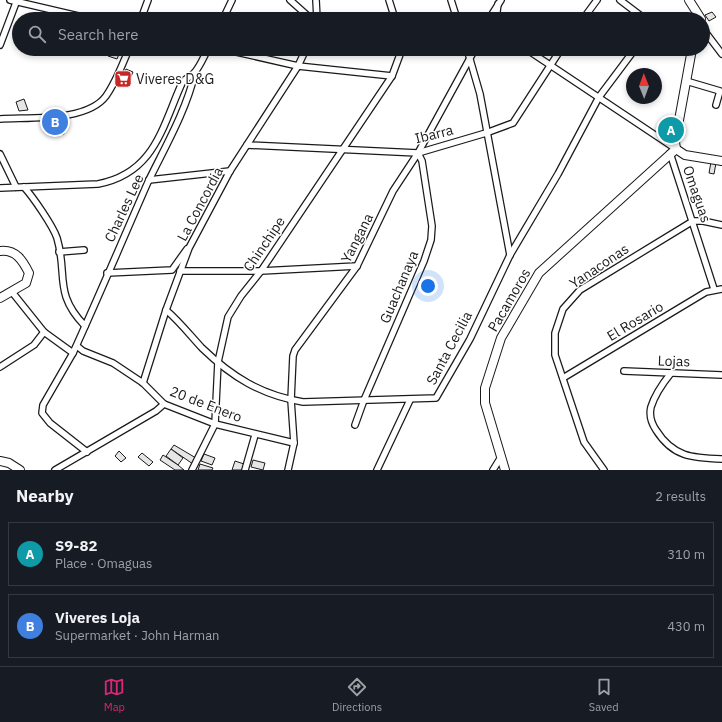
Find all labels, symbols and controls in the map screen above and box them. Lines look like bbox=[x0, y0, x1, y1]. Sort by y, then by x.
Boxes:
search box bbox=[12, 12, 710, 56]
icon: search bbox=[26, 23, 48, 45]
text: Search here bbox=[58, 25, 138, 44]
north arrow bbox=[626, 68, 662, 104]
supermarket icon: Viveres D&G bbox=[113, 69, 133, 89]
place label: Viveres D&G bbox=[136, 70, 214, 88]
pin: B bbox=[42, 107, 68, 137]
pin: A bbox=[658, 115, 684, 145]
street label: Ibarra bbox=[413, 120, 456, 147]
street label: La Concordia bbox=[173, 163, 227, 244]
street label: Omaguas bbox=[679, 163, 715, 225]
street label: Charles Lee bbox=[100, 171, 148, 245]
street label: Yangana bbox=[337, 210, 377, 266]
street label: Chinchipe bbox=[239, 213, 289, 275]
street label: Yanaconas bbox=[566, 240, 632, 292]
street label: Guachanaya bbox=[376, 247, 423, 326]
street label: Pacamoros bbox=[484, 265, 534, 335]
your location bbox=[418, 276, 438, 296]
street label: El Rosario bbox=[604, 297, 667, 345]
street label: Santa Cecilia bbox=[422, 308, 476, 388]
street label: Lojas bbox=[657, 351, 691, 371]
street label: 20 de Enero bbox=[167, 382, 245, 426]
text: Nearby bbox=[16, 485, 74, 507]
text: 2 results bbox=[655, 488, 706, 505]
text: S9-82 bbox=[55, 536, 97, 555]
text: A bbox=[26, 546, 34, 563]
text: 310 m bbox=[667, 546, 705, 563]
text: Place · Omaguas bbox=[55, 555, 152, 572]
text: Viveres Loja bbox=[55, 608, 140, 627]
text: B bbox=[26, 618, 34, 635]
text: 430 m bbox=[667, 618, 705, 635]
text: Supermarket · John Harman bbox=[55, 627, 219, 644]
tab: Map bbox=[103, 676, 125, 714]
tab: Directions bbox=[332, 676, 382, 714]
tab: Saved bbox=[589, 676, 619, 714]

